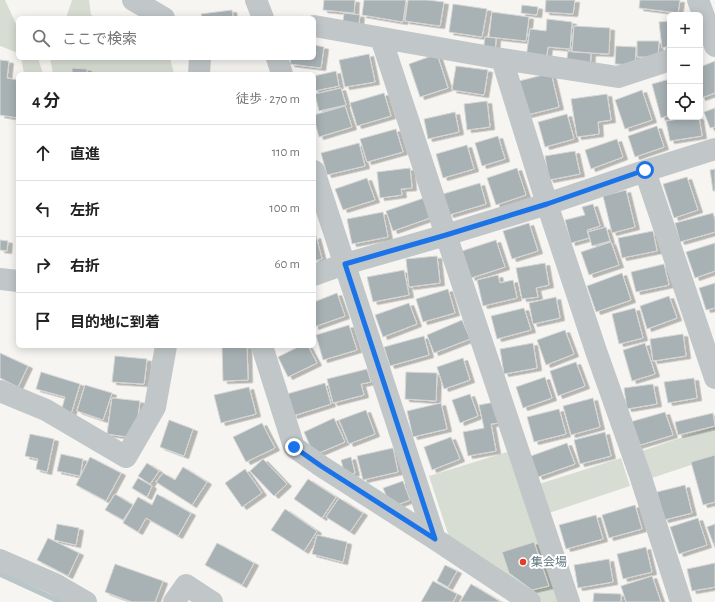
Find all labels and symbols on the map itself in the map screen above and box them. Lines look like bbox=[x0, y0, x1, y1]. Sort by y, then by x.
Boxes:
route start bbox=[636, 161, 654, 179]
route end bbox=[285, 438, 303, 456]
place label: 集会場 bbox=[531, 555, 567, 568]
marker: 集会場 bbox=[518, 557, 528, 567]

